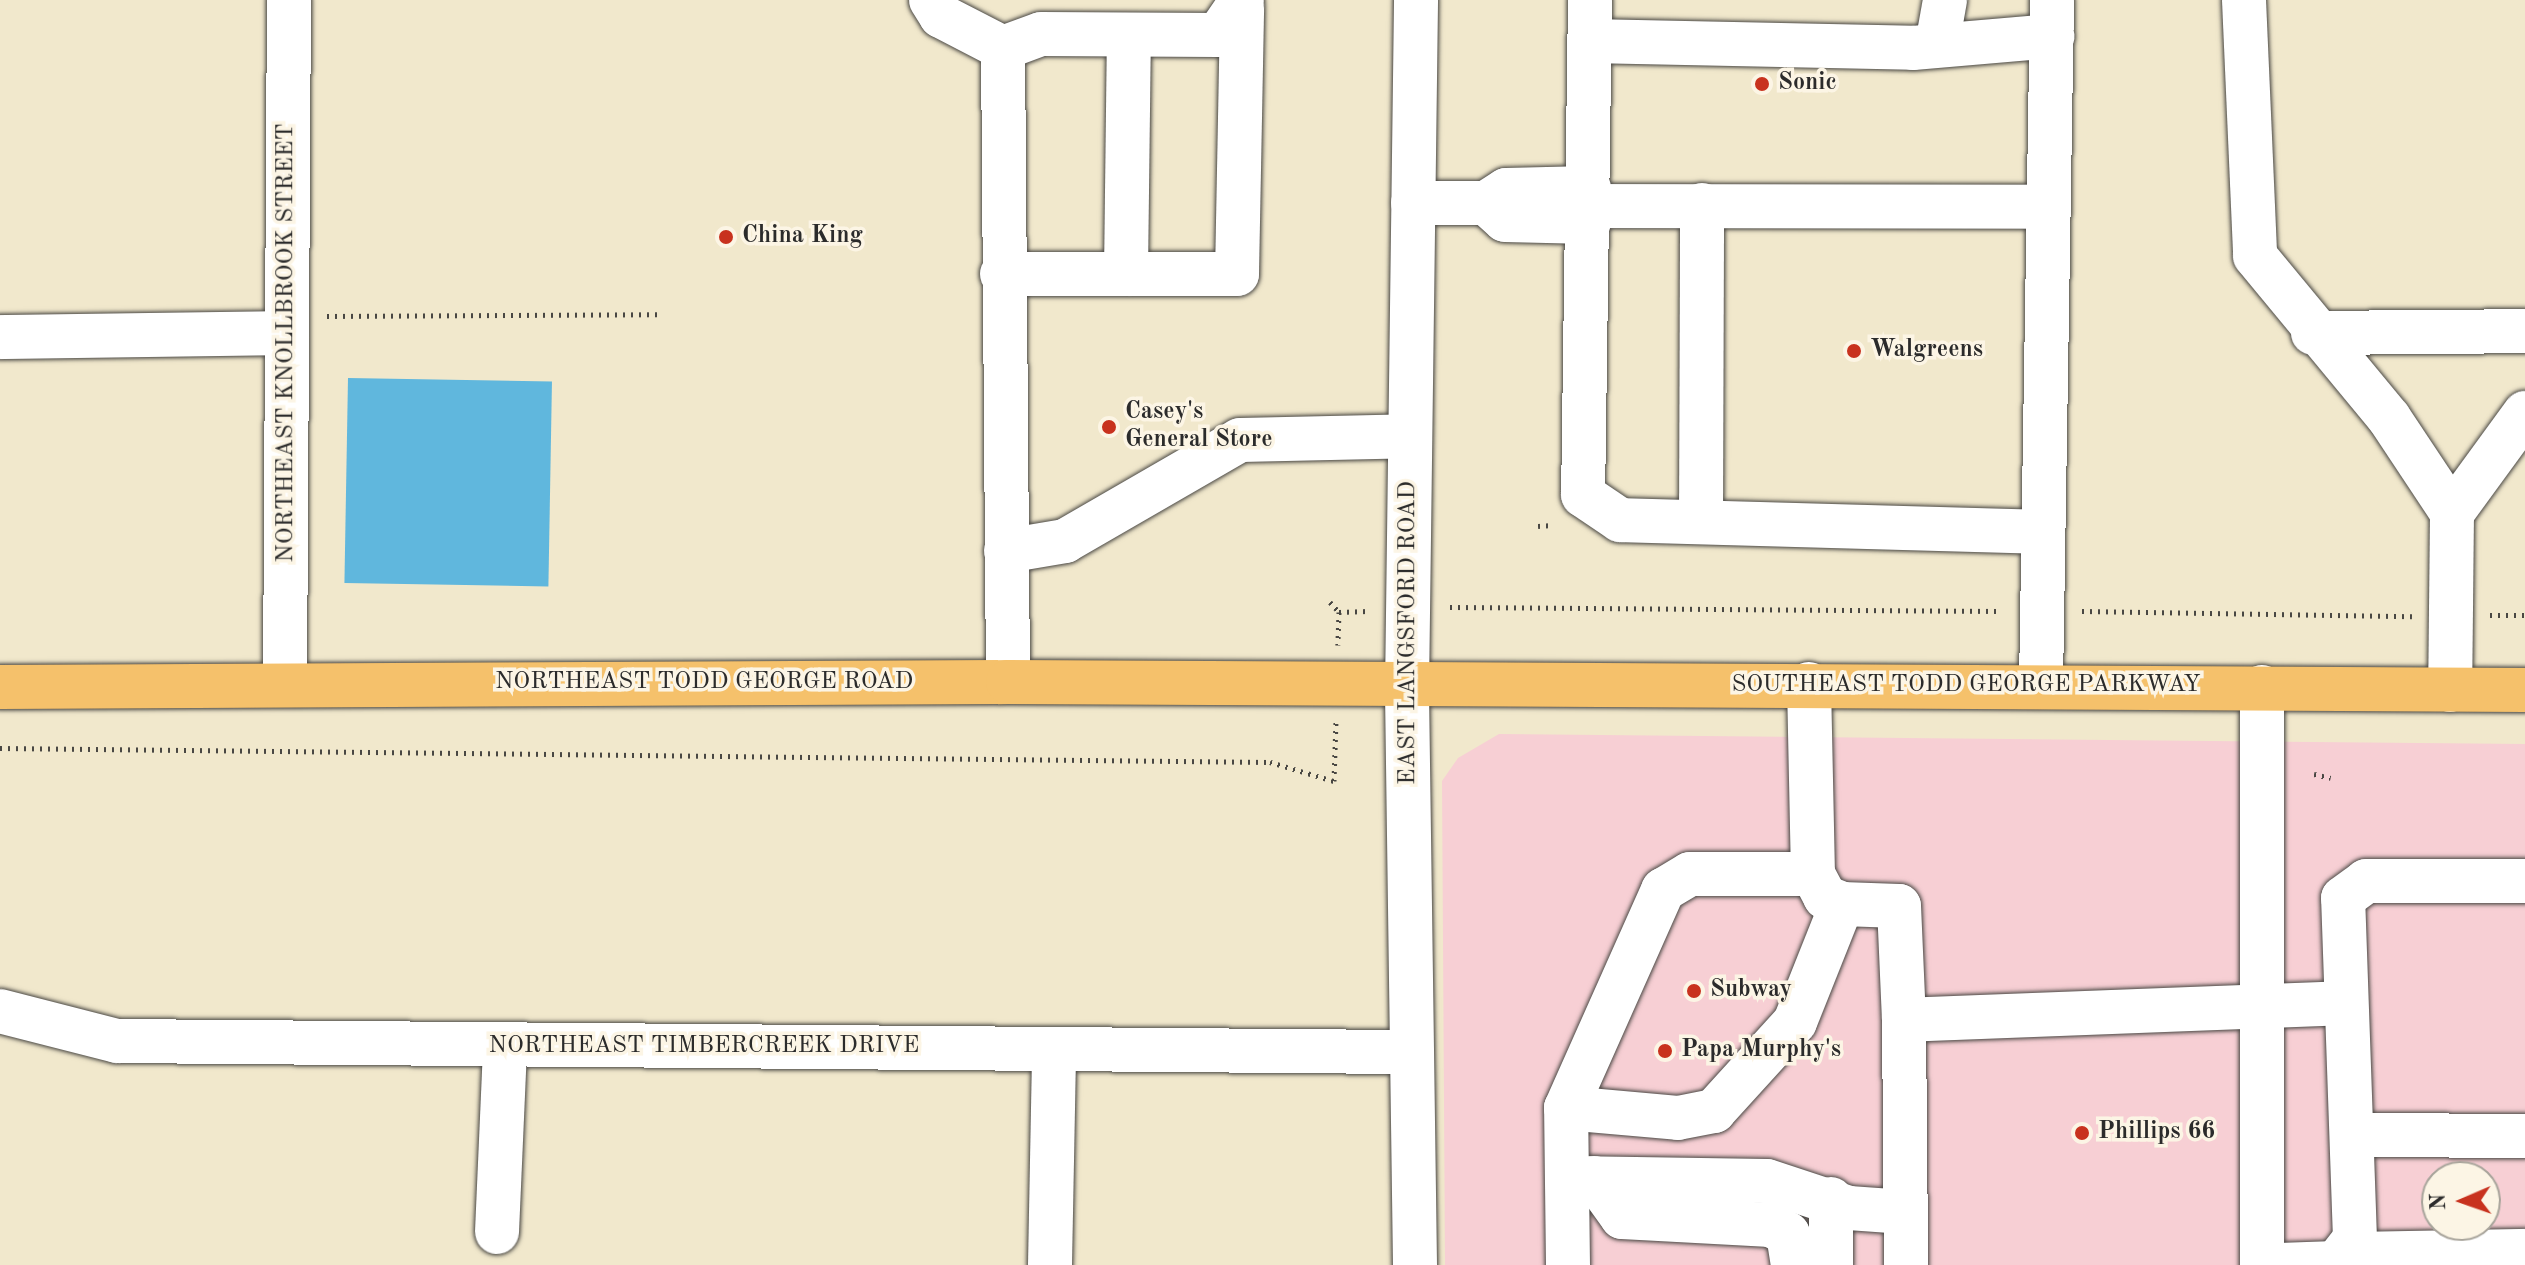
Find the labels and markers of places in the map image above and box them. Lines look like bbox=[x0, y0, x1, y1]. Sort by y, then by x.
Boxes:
place label: Sonic bbox=[1778, 70, 1837, 98]
marker: Sonic bbox=[1753, 75, 1771, 93]
place label: China King bbox=[742, 223, 863, 251]
marker: China King bbox=[717, 228, 735, 246]
place label: Walgreens bbox=[1870, 337, 1983, 365]
marker: Walgreens bbox=[1845, 342, 1863, 360]
place label: Casey's General Store bbox=[1125, 399, 1272, 455]
marker: Casey's General Store bbox=[1100, 418, 1118, 436]
place label: Subway bbox=[1710, 977, 1792, 1005]
marker: Subway bbox=[1685, 982, 1703, 1000]
place label: Papa Murphy's bbox=[1681, 1037, 1841, 1065]
marker: Papa Murphy's bbox=[1656, 1042, 1674, 1060]
place label: Phillips 66 bbox=[2098, 1119, 2215, 1147]
marker: Phillips 66 bbox=[2073, 1124, 2091, 1142]

